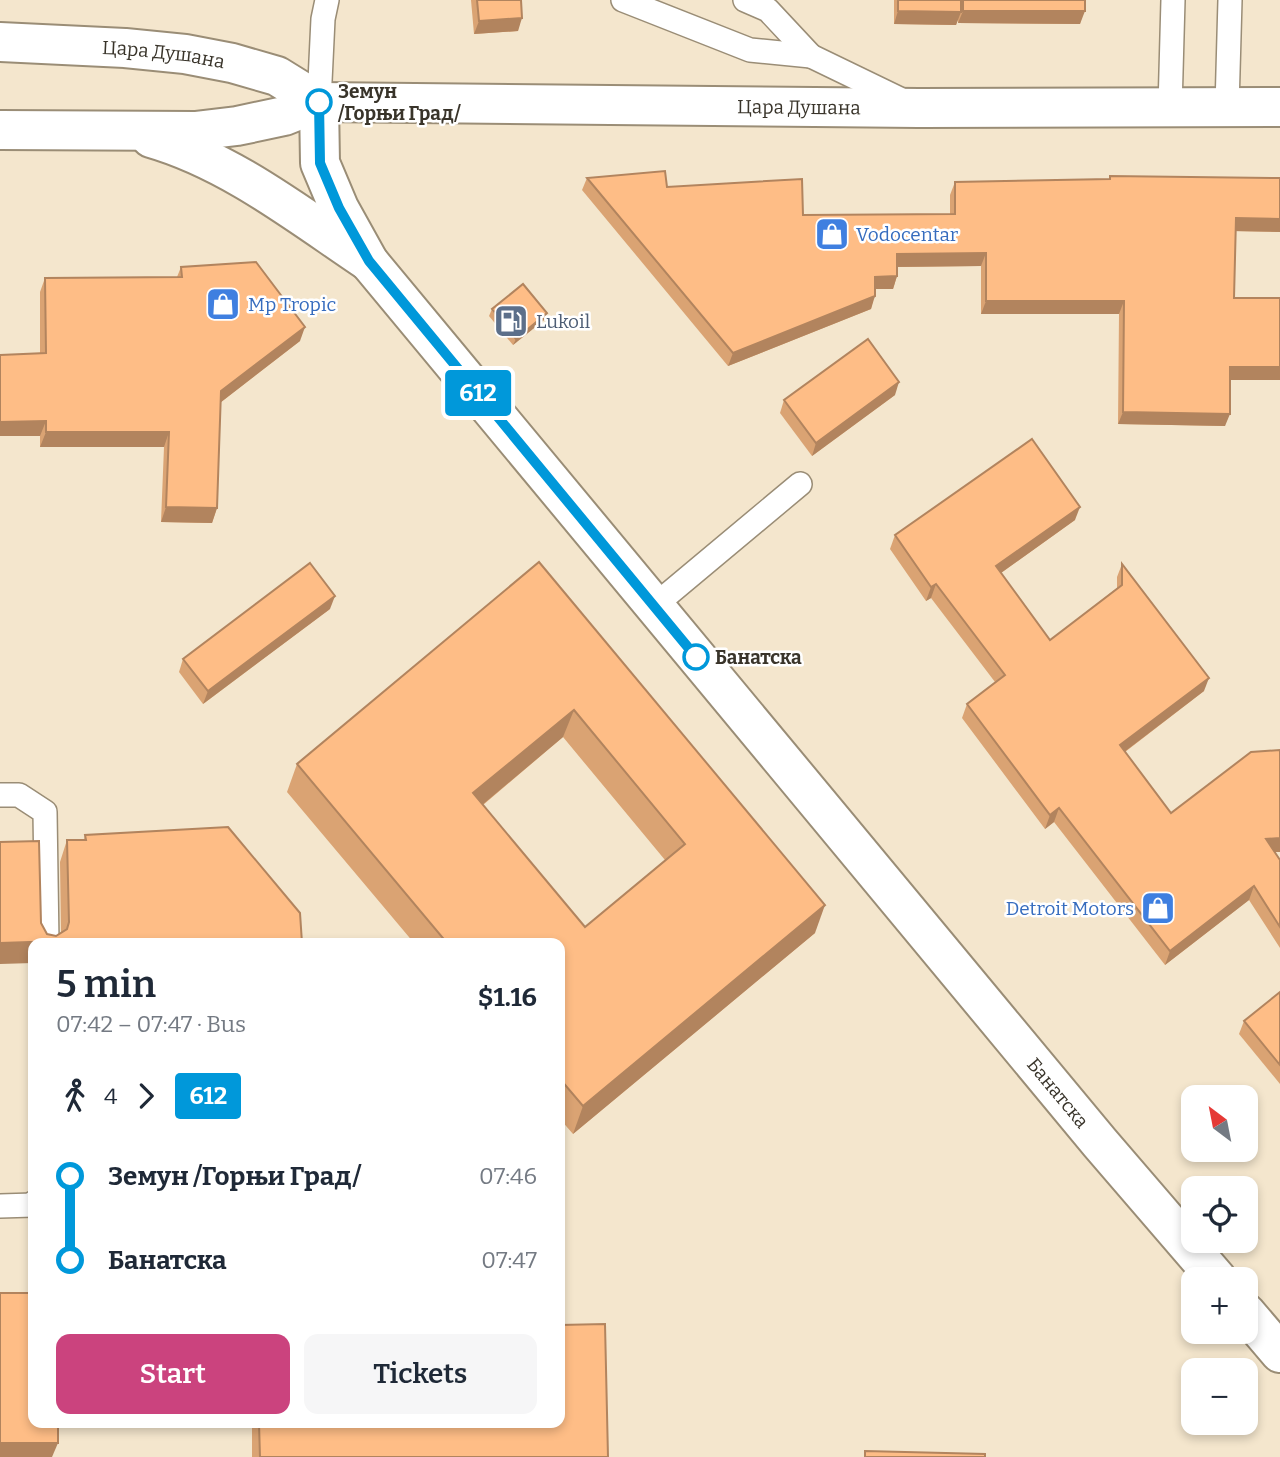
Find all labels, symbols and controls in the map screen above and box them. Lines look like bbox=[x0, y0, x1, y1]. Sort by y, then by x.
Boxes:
street label: Цара Душана bbox=[101, 35, 227, 73]
place label: Земун /Горњи Град/ bbox=[337, 80, 461, 125]
marker: Земун /Горњи Град/ bbox=[306, 89, 332, 115]
street label: Цара Душана bbox=[737, 95, 861, 119]
shop icon: Vodocentar bbox=[813, 215, 851, 253]
place label: Vodocentar bbox=[856, 223, 959, 246]
shop icon: Mp Tropic bbox=[204, 285, 242, 323]
place label: Mp Tropic bbox=[248, 293, 337, 316]
fuel station icon: Lukoil bbox=[492, 302, 530, 340]
place label: Lukoil bbox=[536, 310, 590, 333]
line badge: 612 bbox=[438, 370, 518, 416]
text: 612 bbox=[459, 379, 497, 407]
marker: Банатска bbox=[683, 644, 709, 670]
place label: Банатска bbox=[715, 646, 802, 669]
shop icon: Detroit Motors bbox=[1139, 889, 1177, 927]
place label: Detroit Motors bbox=[1006, 897, 1134, 920]
text: 5 min bbox=[56, 961, 156, 1007]
text: $1.16 bbox=[478, 982, 537, 1013]
text: 07:42 – 07:47 · Bus bbox=[56, 1010, 246, 1038]
street label: Банатска bbox=[1023, 1053, 1094, 1133]
icon: walk bbox=[56, 1077, 94, 1115]
icon: forward bbox=[127, 1077, 165, 1115]
text: 4 bbox=[104, 1082, 117, 1110]
text: 612 bbox=[189, 1082, 227, 1110]
north arrow bbox=[1181, 1085, 1258, 1162]
map controls bbox=[1181, 1085, 1258, 1435]
text: Земун /Горњи Град/ bbox=[108, 1161, 361, 1192]
text: 07:46 bbox=[479, 1162, 537, 1190]
button: locate bbox=[1181, 1176, 1258, 1253]
text: Банатска bbox=[108, 1245, 227, 1276]
text: 07:47 bbox=[481, 1246, 537, 1274]
button: + bbox=[1181, 1267, 1258, 1344]
button: Start bbox=[56, 1334, 290, 1414]
button: Tickets bbox=[304, 1334, 537, 1414]
button: − bbox=[1181, 1358, 1258, 1435]

